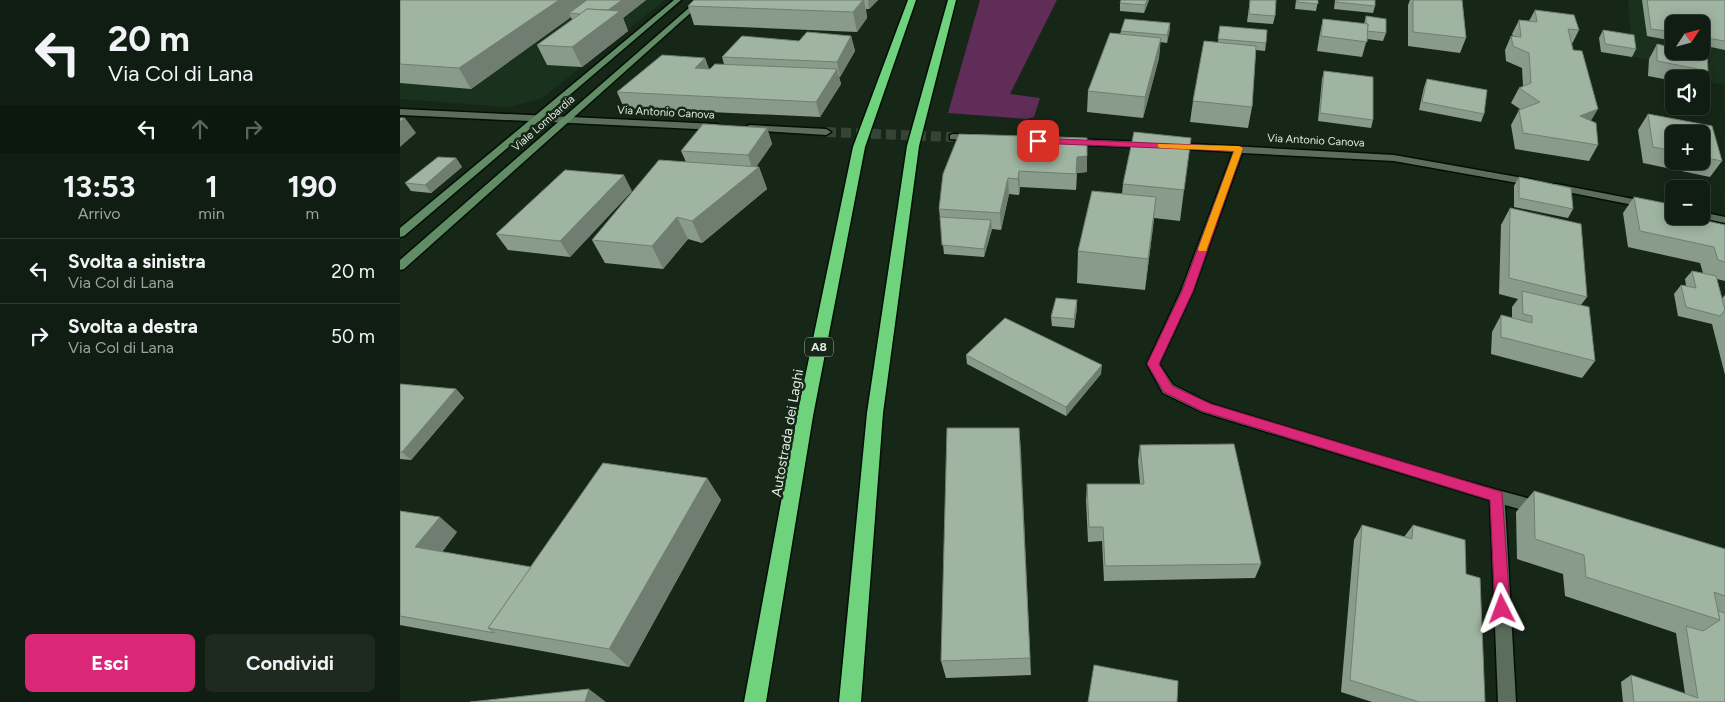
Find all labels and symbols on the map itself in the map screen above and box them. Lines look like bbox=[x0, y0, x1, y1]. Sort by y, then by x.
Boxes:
north arrow bbox=[1665, 15, 1710, 60]
street label: Viale Lombardia bbox=[509, 93, 577, 154]
street label: Via Antonio Canova bbox=[617, 103, 715, 122]
pin bbox=[1017, 120, 1059, 162]
street label: Via Antonio Canova bbox=[1267, 131, 1365, 150]
road number: A8 bbox=[805, 338, 833, 357]
street label: Autostrada dei Laghi bbox=[768, 368, 807, 498]
position arrow bbox=[1475, 582, 1527, 634]

